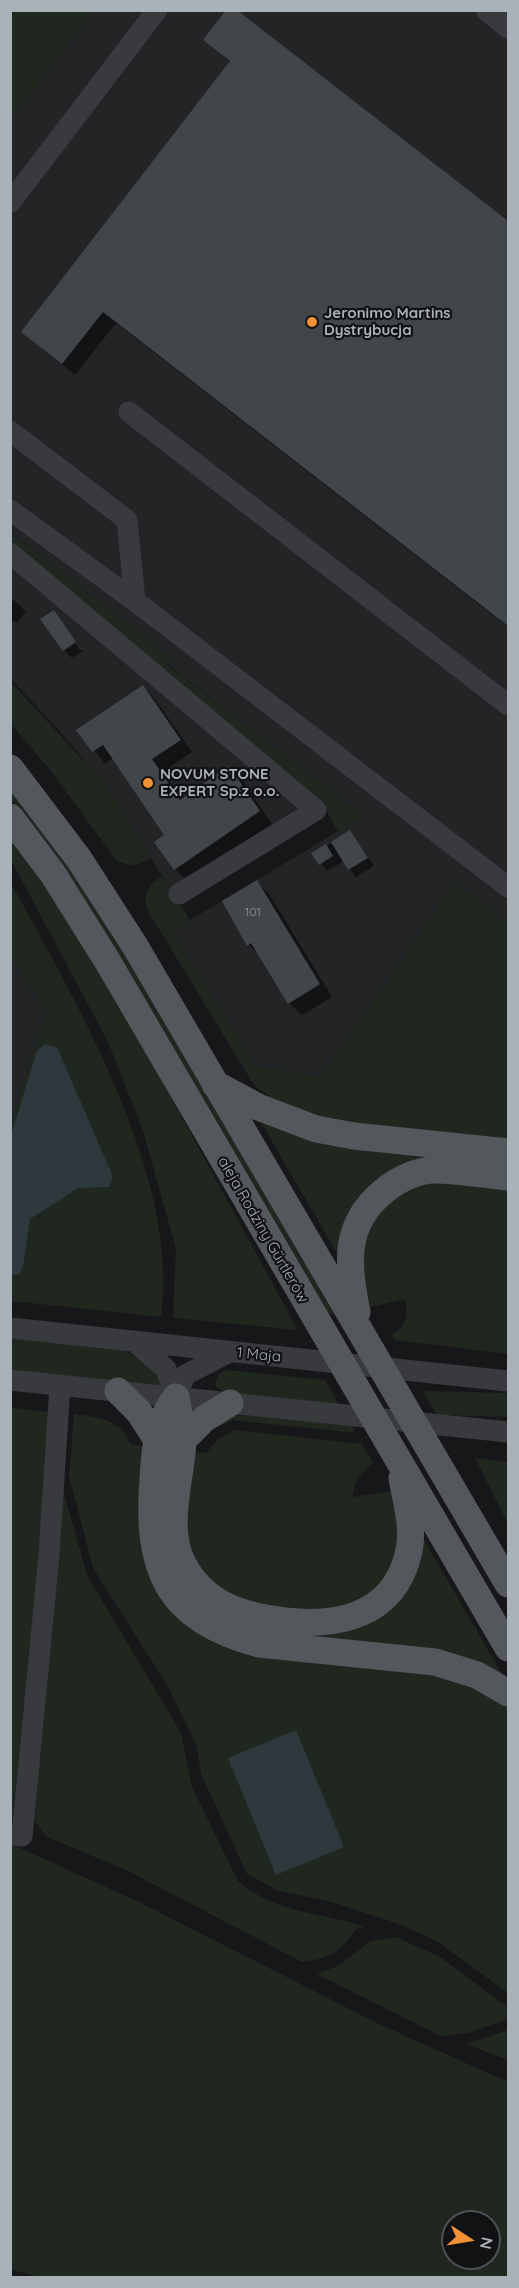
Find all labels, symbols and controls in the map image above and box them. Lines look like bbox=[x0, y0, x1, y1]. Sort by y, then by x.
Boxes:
place label: Jeronimo Martins Dystrybucja bbox=[324, 304, 451, 339]
marker: Jeronimo Martins Dystrybucja bbox=[305, 315, 319, 329]
place label: NOVUM STONE EXPERT Sp.z o.o. bbox=[160, 765, 279, 800]
marker: NOVUM STONE EXPERT Sp.z o.o. bbox=[141, 776, 155, 790]
house number: 101 bbox=[245, 905, 261, 919]
street label: aleja Rodziny Gürtlerów bbox=[214, 1154, 312, 1306]
street label: 1 Maja bbox=[236, 1344, 282, 1366]
north arrow bbox=[441, 2210, 501, 2270]
text: N bbox=[476, 2235, 498, 2251]

